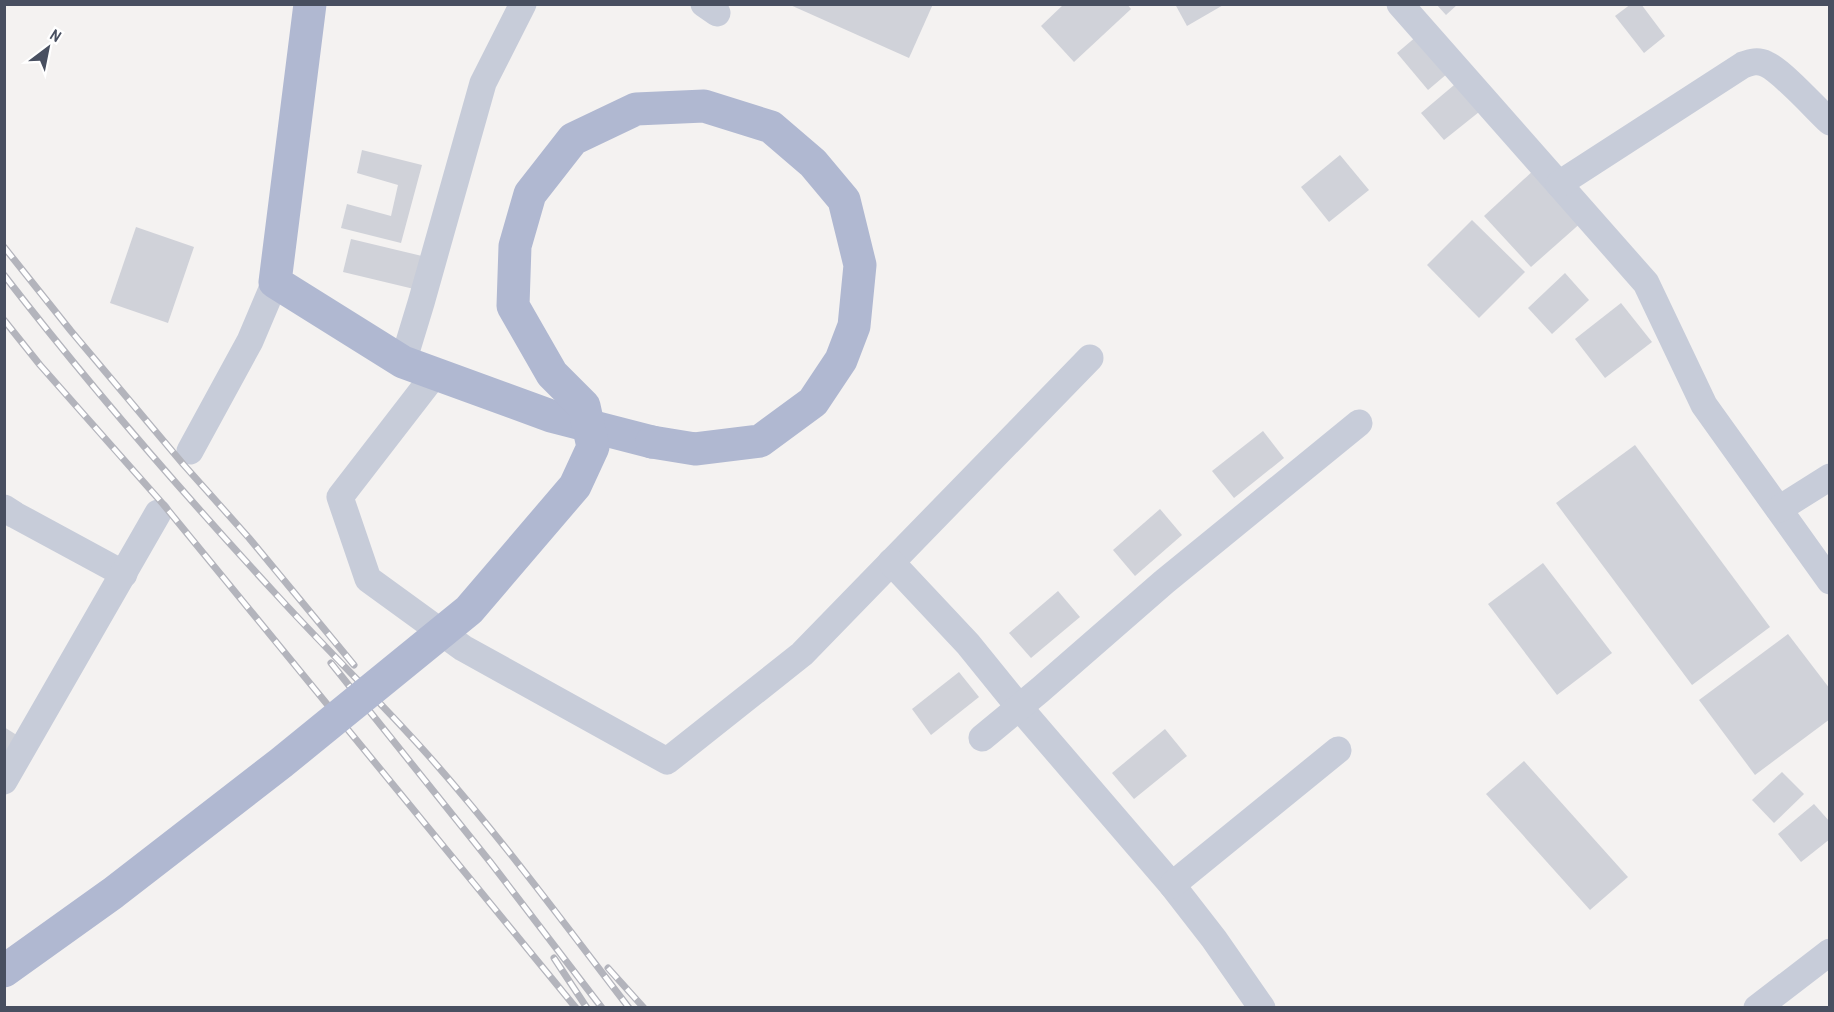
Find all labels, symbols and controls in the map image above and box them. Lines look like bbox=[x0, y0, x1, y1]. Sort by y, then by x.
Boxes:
north arrow bbox=[18, 18, 78, 78]
text: N bbox=[46, 23, 66, 47]

